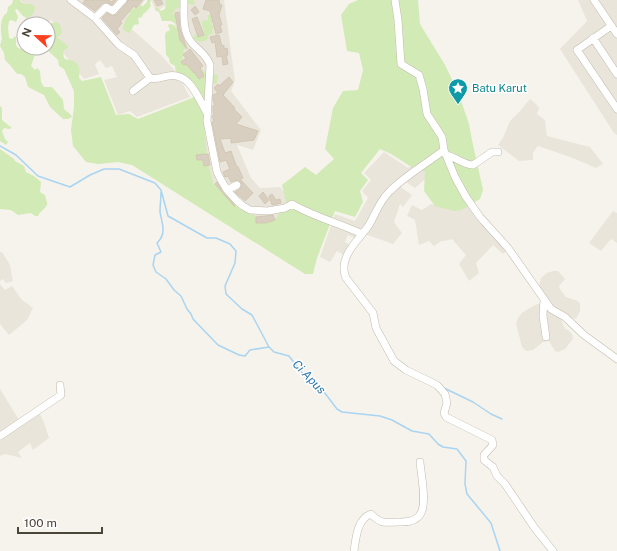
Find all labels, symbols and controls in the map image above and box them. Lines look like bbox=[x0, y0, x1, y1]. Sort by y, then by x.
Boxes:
north arrow bbox=[16, 16, 56, 56]
text: N bbox=[20, 26, 34, 38]
place icon: Batu Karut bbox=[447, 77, 469, 105]
place label: Batu Karut bbox=[472, 82, 527, 94]
water label: Ci Apus bbox=[290, 357, 329, 397]
scale bar bbox=[18, 509, 102, 535]
text: 100 m bbox=[24, 516, 57, 530]

